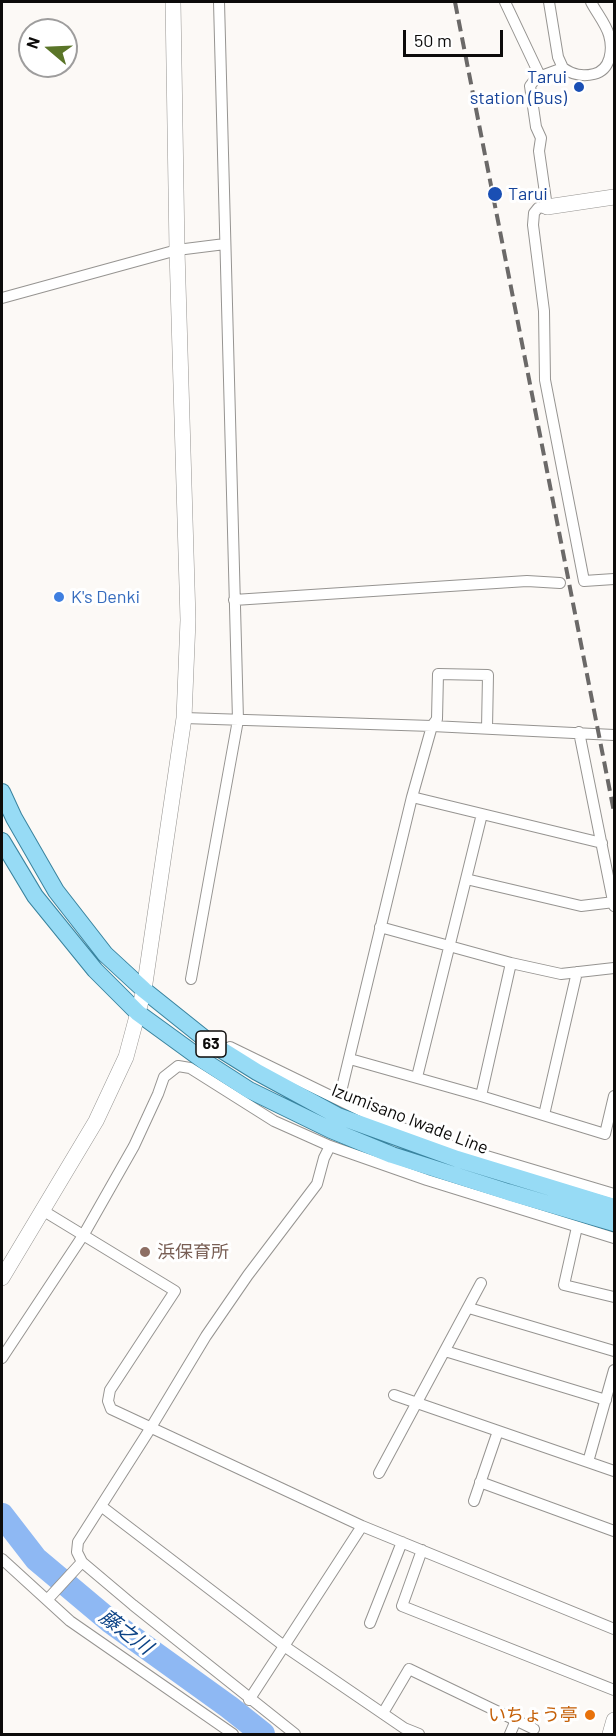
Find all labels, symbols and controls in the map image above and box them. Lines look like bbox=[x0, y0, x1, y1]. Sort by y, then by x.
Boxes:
north arrow bbox=[18, 18, 78, 78]
scale bar bbox=[406, 18, 506, 56]
text: 50 m bbox=[414, 29, 452, 51]
text: N bbox=[22, 35, 43, 51]
place label: Tarui station (Bus) bbox=[470, 66, 567, 109]
marker: Tarui station (Bus) bbox=[572, 80, 586, 94]
place label: Tarui bbox=[508, 183, 548, 205]
marker: Tarui bbox=[486, 185, 504, 203]
place label: K's Denki bbox=[71, 586, 140, 608]
marker: K's Denki bbox=[52, 590, 66, 604]
road number: 63 bbox=[196, 1031, 226, 1057]
street label: Izumisano Iwade Line bbox=[329, 1079, 491, 1159]
place label: 浜保育所 bbox=[157, 1241, 229, 1263]
marker: 浜保育所 bbox=[138, 1245, 152, 1259]
water label: 藤之川 bbox=[95, 1604, 157, 1660]
place label: いちょう亭 bbox=[488, 1704, 578, 1726]
marker: いちょう亭 bbox=[583, 1708, 597, 1722]

